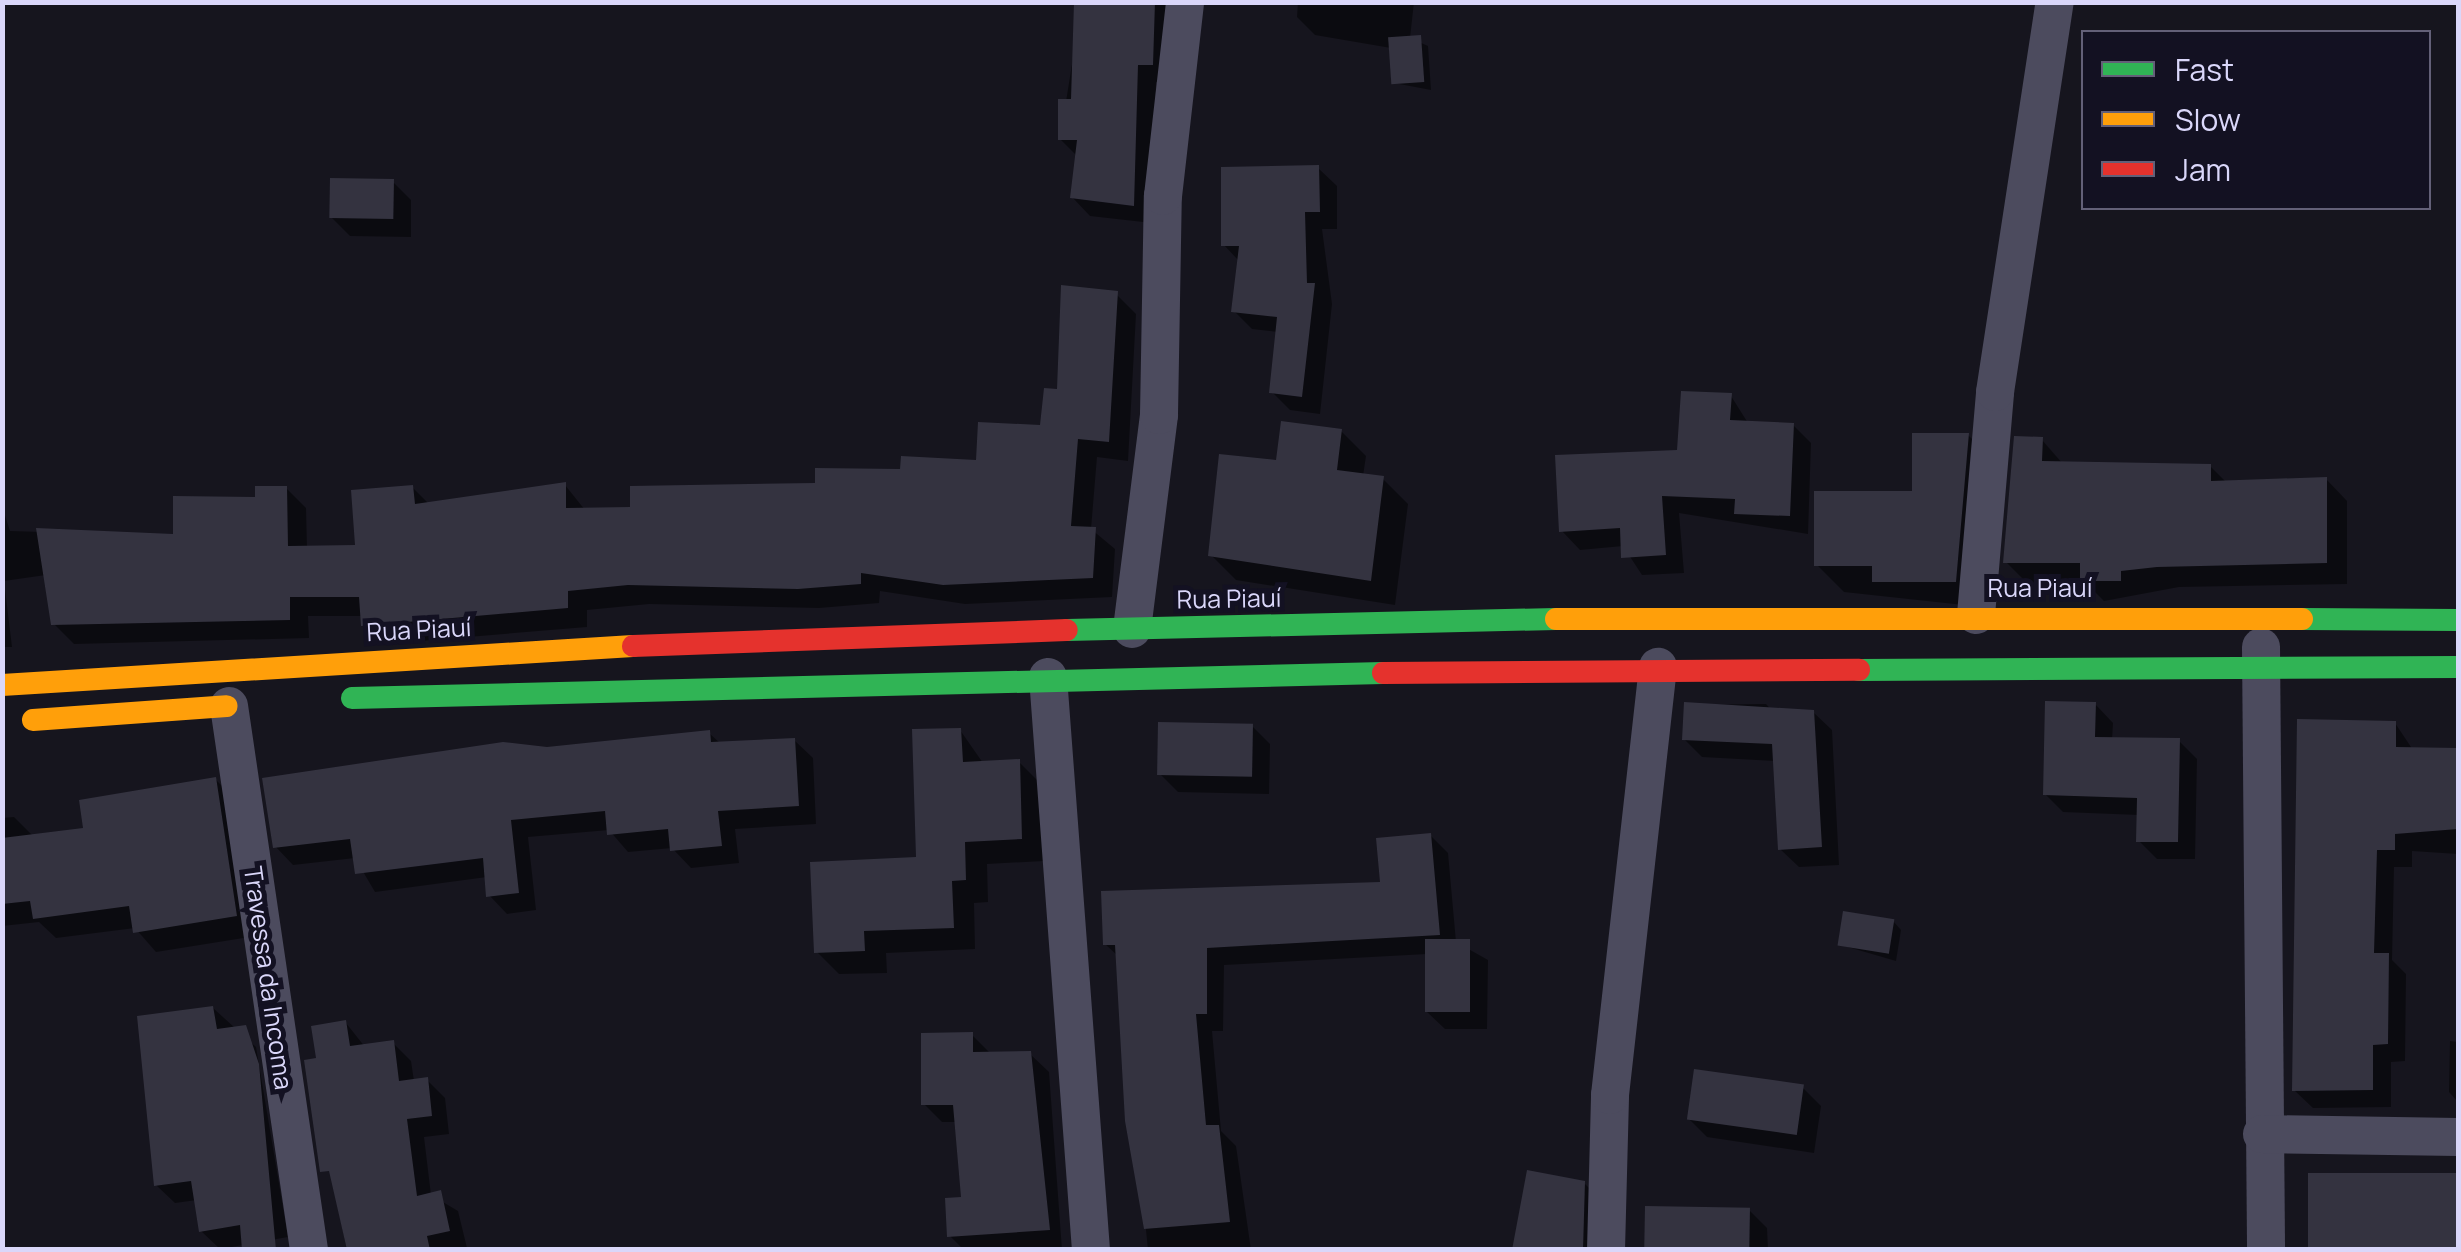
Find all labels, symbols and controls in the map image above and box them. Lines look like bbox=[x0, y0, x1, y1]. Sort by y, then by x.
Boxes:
legend bbox=[2081, 30, 2431, 210]
text: Fast bbox=[2175, 49, 2234, 90]
text: Slow bbox=[2175, 99, 2241, 140]
text: Jam bbox=[2175, 149, 2231, 190]
street label: Rua Piauí bbox=[1987, 573, 2093, 603]
street label: Rua Piauí bbox=[1176, 583, 1282, 615]
street label: Rua Piauí bbox=[366, 612, 472, 648]
street label: Travessa da Incoma bbox=[237, 864, 299, 1092]

